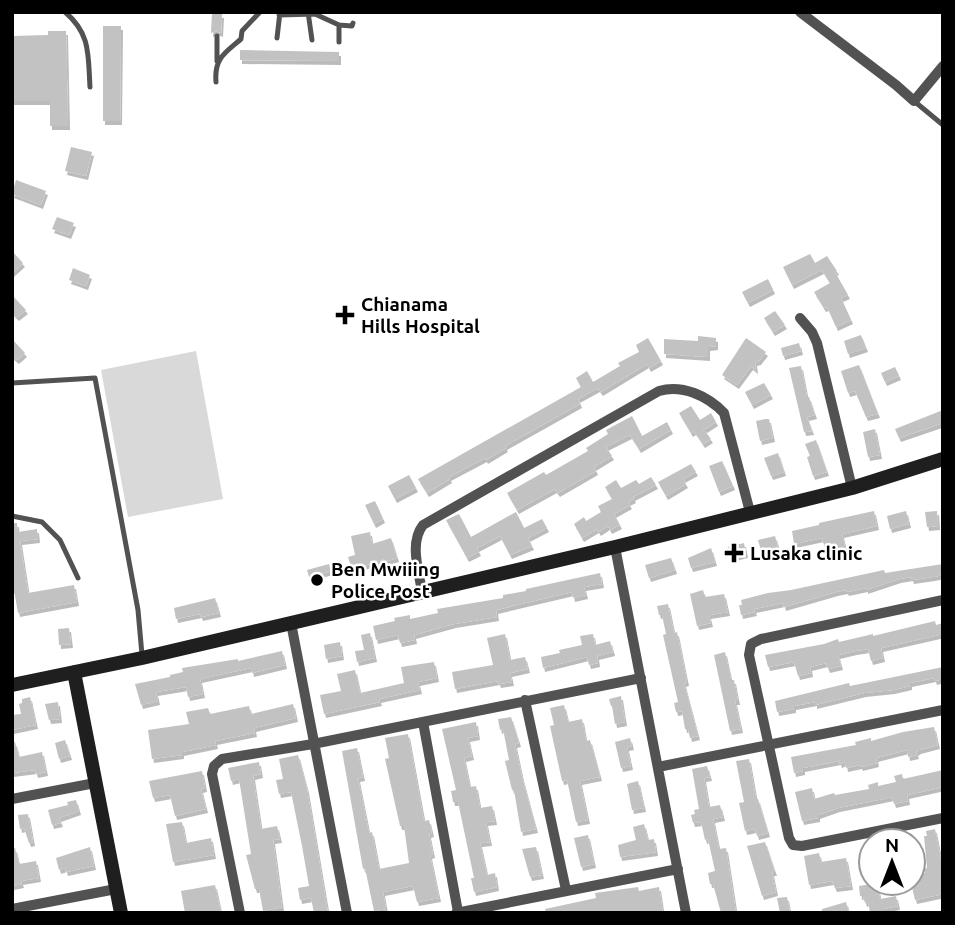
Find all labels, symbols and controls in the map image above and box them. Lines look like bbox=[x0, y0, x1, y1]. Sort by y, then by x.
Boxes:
place label: Chianama Hills Hospital bbox=[361, 293, 480, 337]
marker: Chianama Hills Hospital bbox=[335, 305, 355, 325]
place label: Lusaka clinic bbox=[750, 542, 862, 564]
marker: Lusaka clinic bbox=[724, 543, 744, 563]
place label: Ben Mwiiing Police Post bbox=[331, 558, 440, 602]
marker: Ben Mwiiing Police Post bbox=[309, 572, 325, 588]
north arrow bbox=[857, 827, 927, 897]
text: N bbox=[885, 834, 899, 856]

